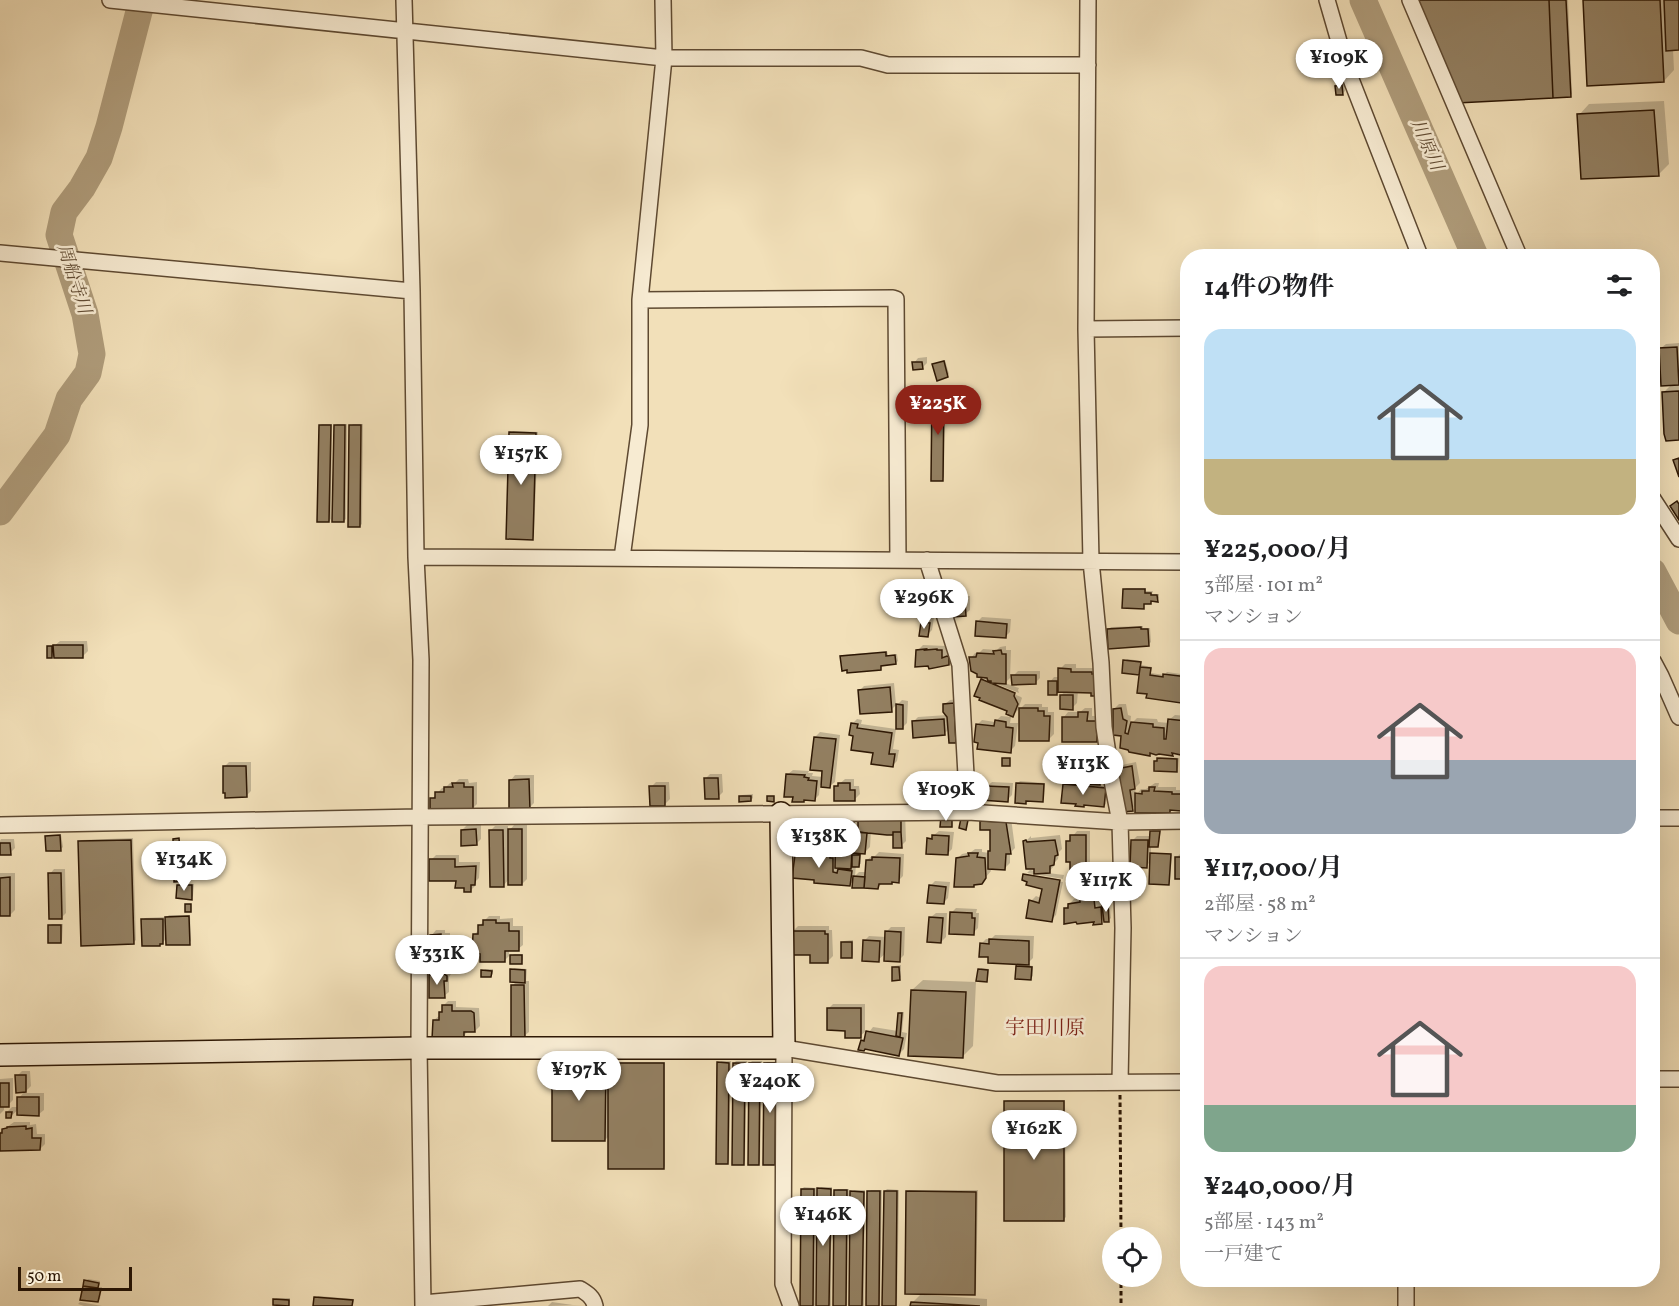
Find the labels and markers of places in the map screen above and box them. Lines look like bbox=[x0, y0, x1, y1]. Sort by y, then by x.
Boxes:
pin: ¥109K bbox=[1297, 39, 1381, 90]
pin: ¥225K bbox=[896, 385, 980, 436]
pin: ¥157K bbox=[479, 435, 563, 486]
pin: ¥296K bbox=[882, 579, 966, 630]
pin: ¥113K bbox=[1041, 745, 1125, 796]
pin: ¥109K bbox=[904, 771, 988, 822]
pin: ¥138K bbox=[777, 818, 861, 869]
pin: ¥134K bbox=[142, 841, 226, 892]
pin: ¥117K bbox=[1064, 862, 1148, 913]
pin: ¥331K bbox=[395, 935, 479, 986]
pin: ¥197K bbox=[537, 1051, 621, 1102]
pin: ¥240K bbox=[728, 1063, 812, 1114]
pin: ¥162K bbox=[992, 1110, 1076, 1161]
pin: ¥146K bbox=[781, 1196, 865, 1247]

